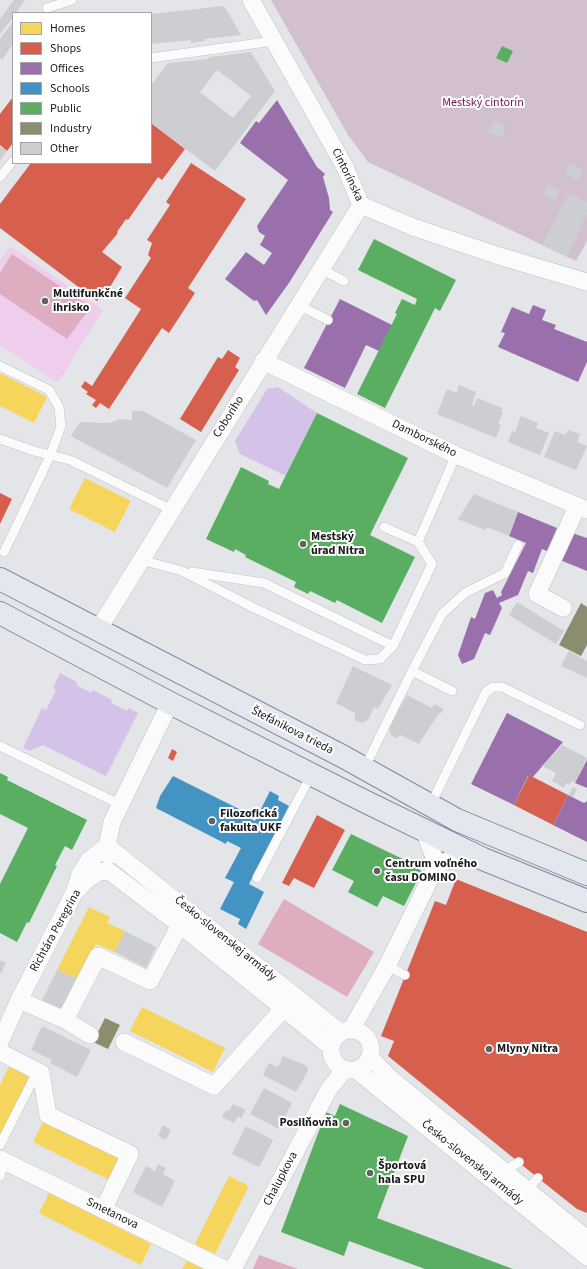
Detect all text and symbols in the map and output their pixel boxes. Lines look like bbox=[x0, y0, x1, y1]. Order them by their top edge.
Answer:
legend bbox=[12, 12, 152, 164]
text: Homes bbox=[50, 20, 85, 37]
text: Shops bbox=[50, 40, 81, 57]
text: Offices bbox=[50, 60, 84, 77]
text: Schools bbox=[50, 80, 90, 97]
park label: Mestský cintorín bbox=[442, 96, 524, 110]
text: Public bbox=[50, 100, 81, 117]
text: Industry bbox=[50, 120, 92, 137]
text: Other bbox=[50, 140, 79, 157]
street label: Cintorínska bbox=[328, 146, 366, 204]
place label: Multifunkčné ihrisko bbox=[53, 287, 123, 315]
marker: Multifunkčné ihrisko bbox=[40, 296, 50, 306]
street label: Coboriho bbox=[211, 393, 247, 441]
street label: Damborského bbox=[389, 417, 459, 461]
place label: Mestský úrad Nitra bbox=[311, 530, 365, 558]
marker: Mestský úrad Nitra bbox=[298, 539, 308, 549]
street label: Štefánikova trieda bbox=[248, 704, 336, 758]
place label: Filozofická fakulta UKF bbox=[220, 807, 281, 835]
marker: Filozofická fakulta UKF bbox=[207, 816, 217, 826]
place label: Centrum voľného času DOMINO bbox=[385, 857, 477, 885]
marker: Centrum voľného času DOMINO bbox=[372, 866, 382, 876]
street label: Richtára Peregrina bbox=[27, 887, 85, 975]
street label: Česko-slovenskej armády bbox=[171, 893, 279, 985]
place label: Mlyny Nitra bbox=[497, 1042, 558, 1056]
marker: Mlyny Nitra bbox=[484, 1044, 494, 1054]
place label: Posilňovňa bbox=[280, 1116, 338, 1130]
street label: Česko-slovenskej armády bbox=[418, 1117, 526, 1209]
marker: Posilňovňa bbox=[341, 1118, 351, 1128]
street label: Chalupkova bbox=[261, 1149, 301, 1209]
place label: Športová hala SPU bbox=[378, 1159, 426, 1187]
marker: Športová hala SPU bbox=[365, 1168, 375, 1178]
street label: Smetanova bbox=[83, 1195, 141, 1233]

